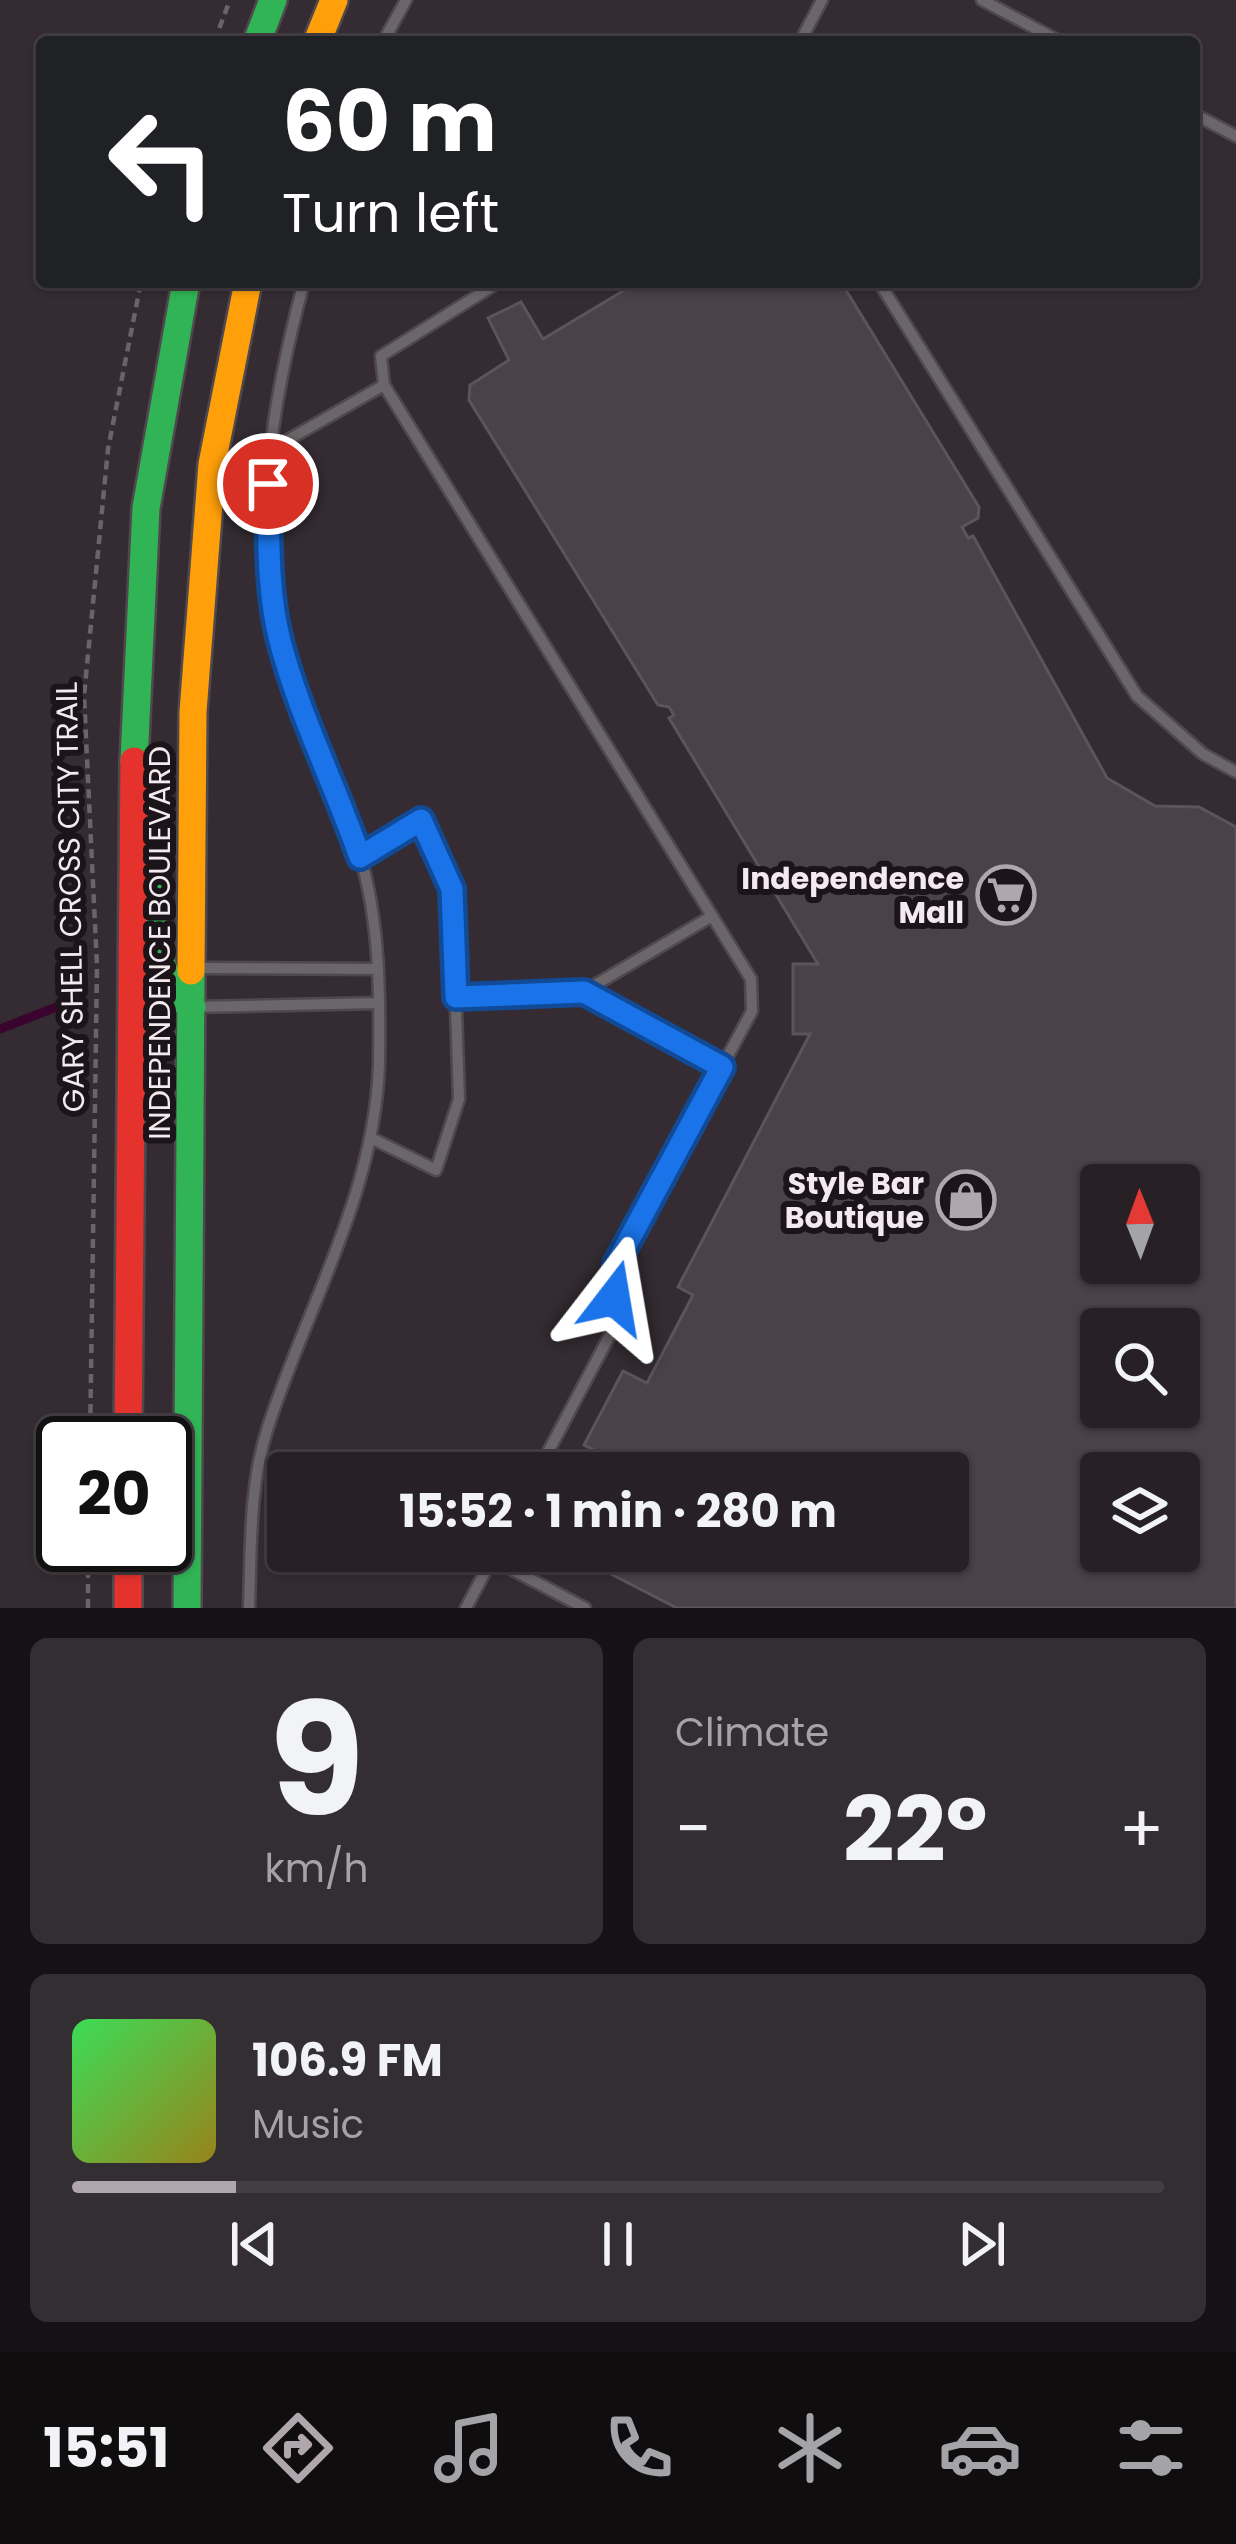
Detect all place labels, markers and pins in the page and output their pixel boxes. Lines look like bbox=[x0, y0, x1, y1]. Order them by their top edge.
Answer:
pin bbox=[217, 433, 319, 535]
place label: Independence Mall bbox=[741, 857, 964, 934]
supermarket icon: Independence Mall bbox=[975, 864, 1037, 926]
place label: Style Bar Boutique bbox=[785, 1162, 924, 1239]
shop icon: Style Bar Boutique bbox=[935, 1169, 997, 1231]

